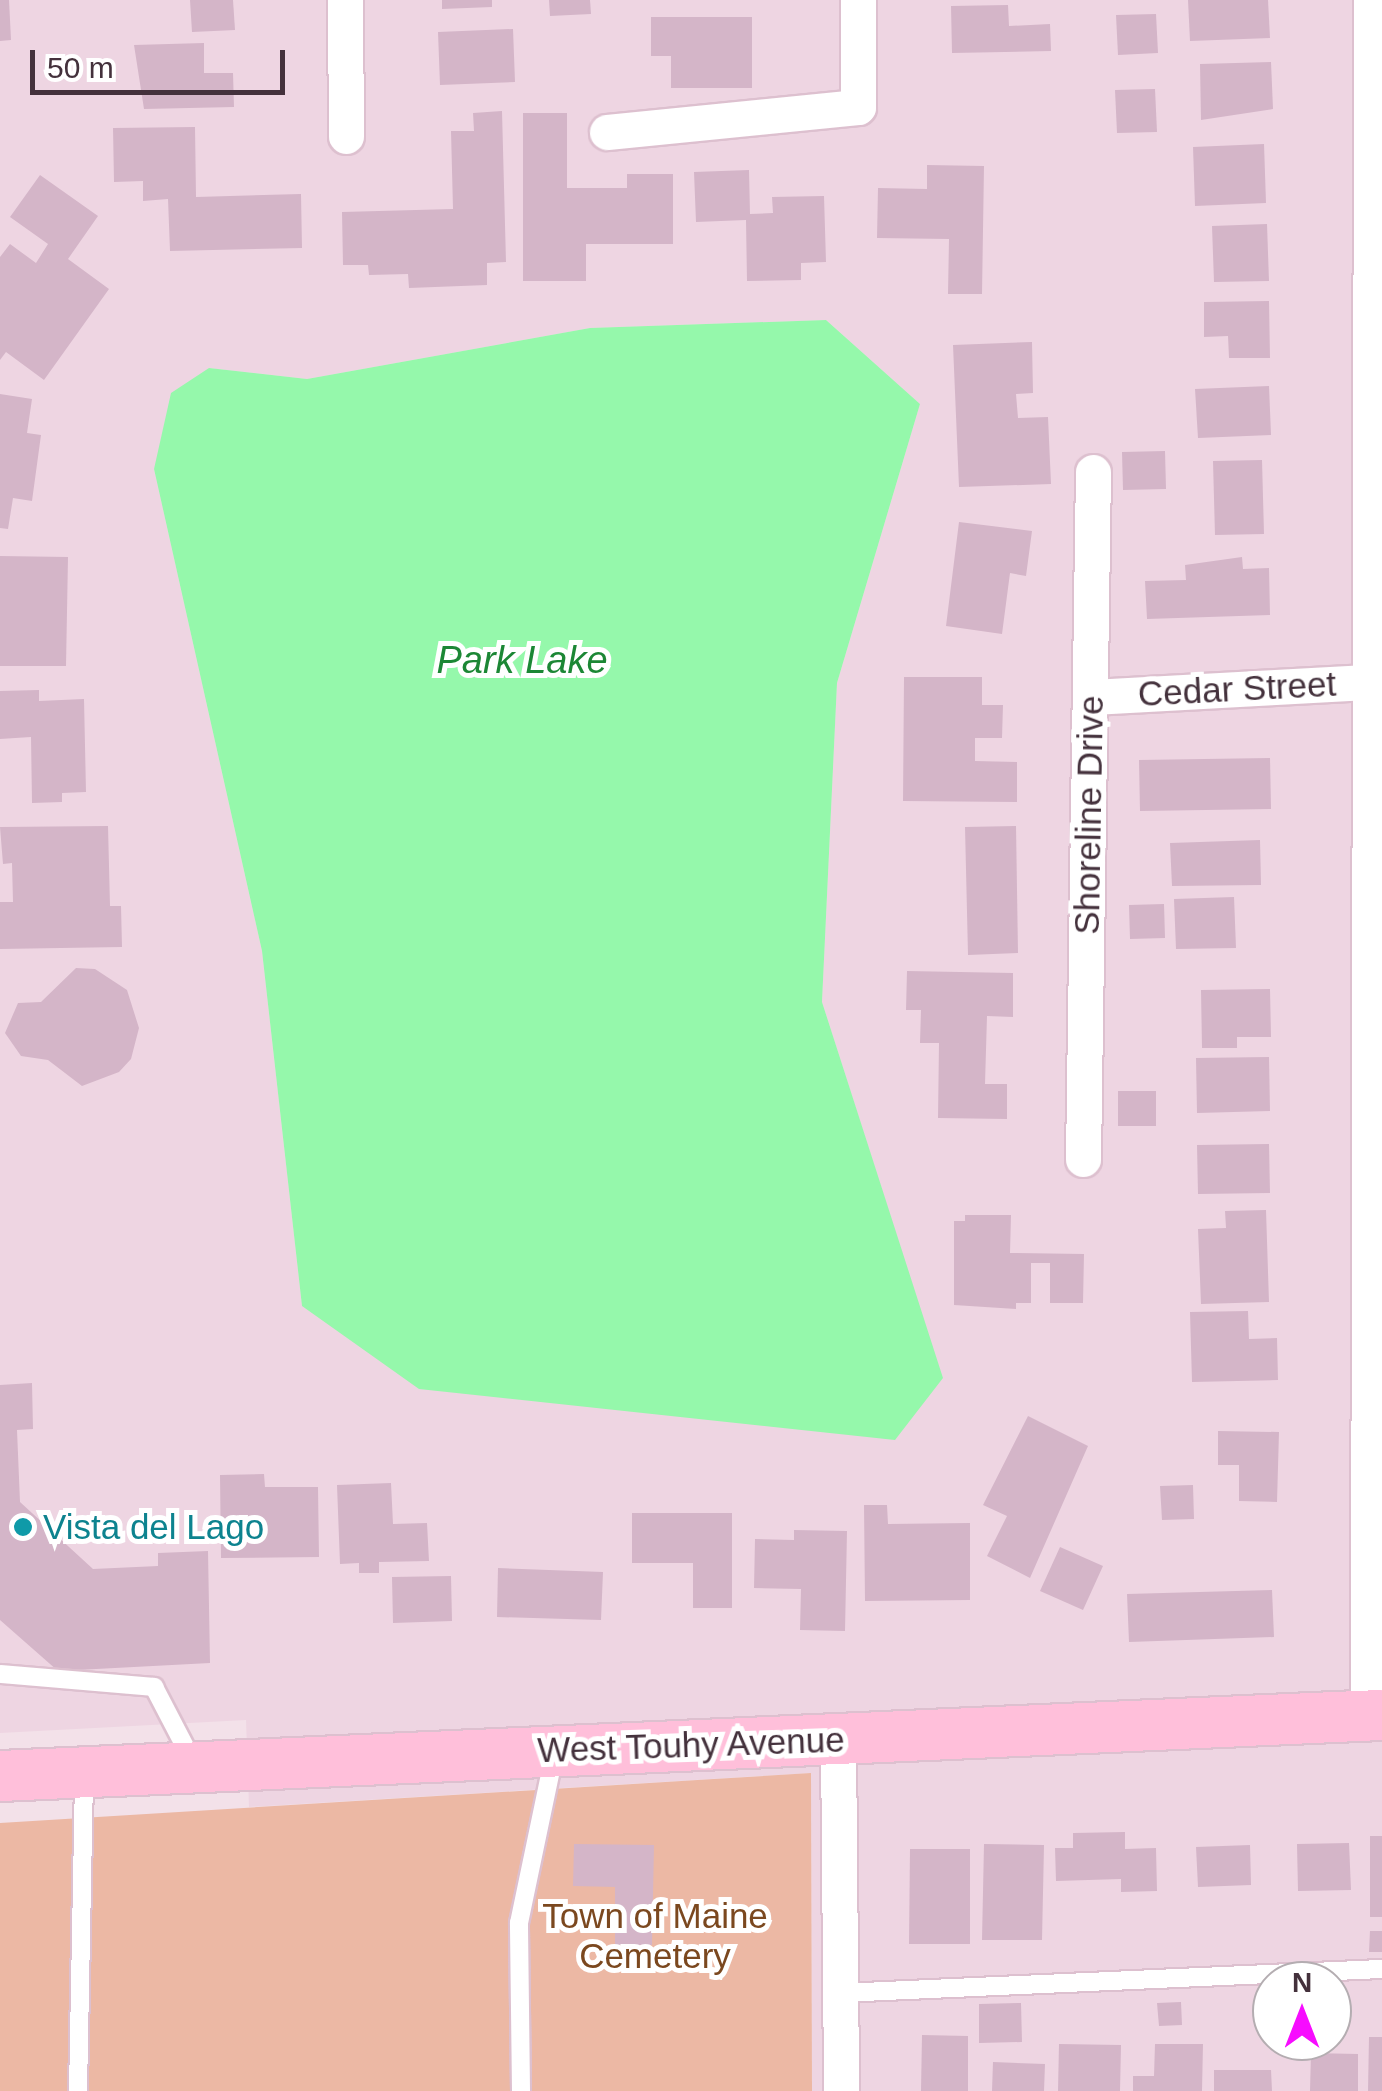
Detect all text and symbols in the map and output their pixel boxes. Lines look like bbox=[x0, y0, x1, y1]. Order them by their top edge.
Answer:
scale bar bbox=[35, 30, 290, 92]
text: 50 m bbox=[47, 51, 114, 84]
water label: Park Lake bbox=[436, 638, 608, 684]
street label: Cedar Street bbox=[1137, 663, 1337, 715]
street label: Shoreline Drive bbox=[1066, 695, 1112, 935]
place label: Vista del Lago bbox=[43, 1506, 264, 1548]
marker: Vista del Lago bbox=[12, 1516, 34, 1538]
street label: West Touhy Avenue bbox=[535, 1719, 847, 1771]
park label: Town of Maine Cemetery bbox=[542, 1895, 768, 1977]
north arrow bbox=[1252, 1961, 1352, 2061]
text: N bbox=[1292, 1967, 1312, 1998]

